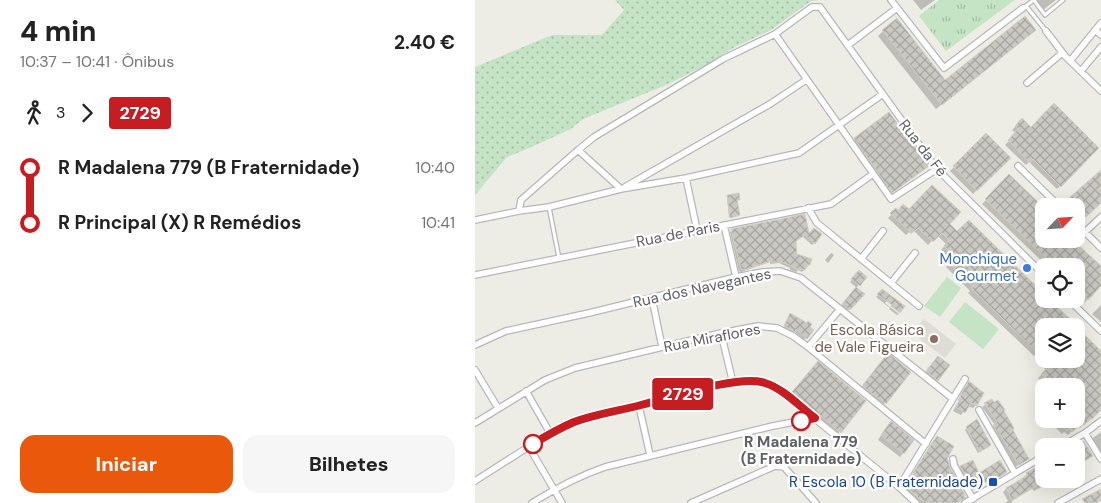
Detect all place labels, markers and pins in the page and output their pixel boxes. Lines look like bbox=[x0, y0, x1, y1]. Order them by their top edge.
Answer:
place label: Monchique Gourmet bbox=[940, 249, 1017, 286]
marker: Monchique Gourmet bbox=[1021, 262, 1033, 274]
place label: Escola Básica de Vale Figueira bbox=[814, 320, 924, 357]
marker: Escola Básica de Vale Figueira bbox=[928, 333, 940, 345]
marker: R Madalena 779 (B Fraternidade) bbox=[791, 411, 811, 431]
place label: R Madalena 779 (B Fraternidade) bbox=[741, 432, 861, 469]
unlabelled marker bbox=[523, 434, 543, 454]
place label: R Escola 10 (B Fraternidade) bbox=[789, 472, 983, 492]
marker: R Escola 10 (B Fraternidade) bbox=[987, 476, 999, 488]

